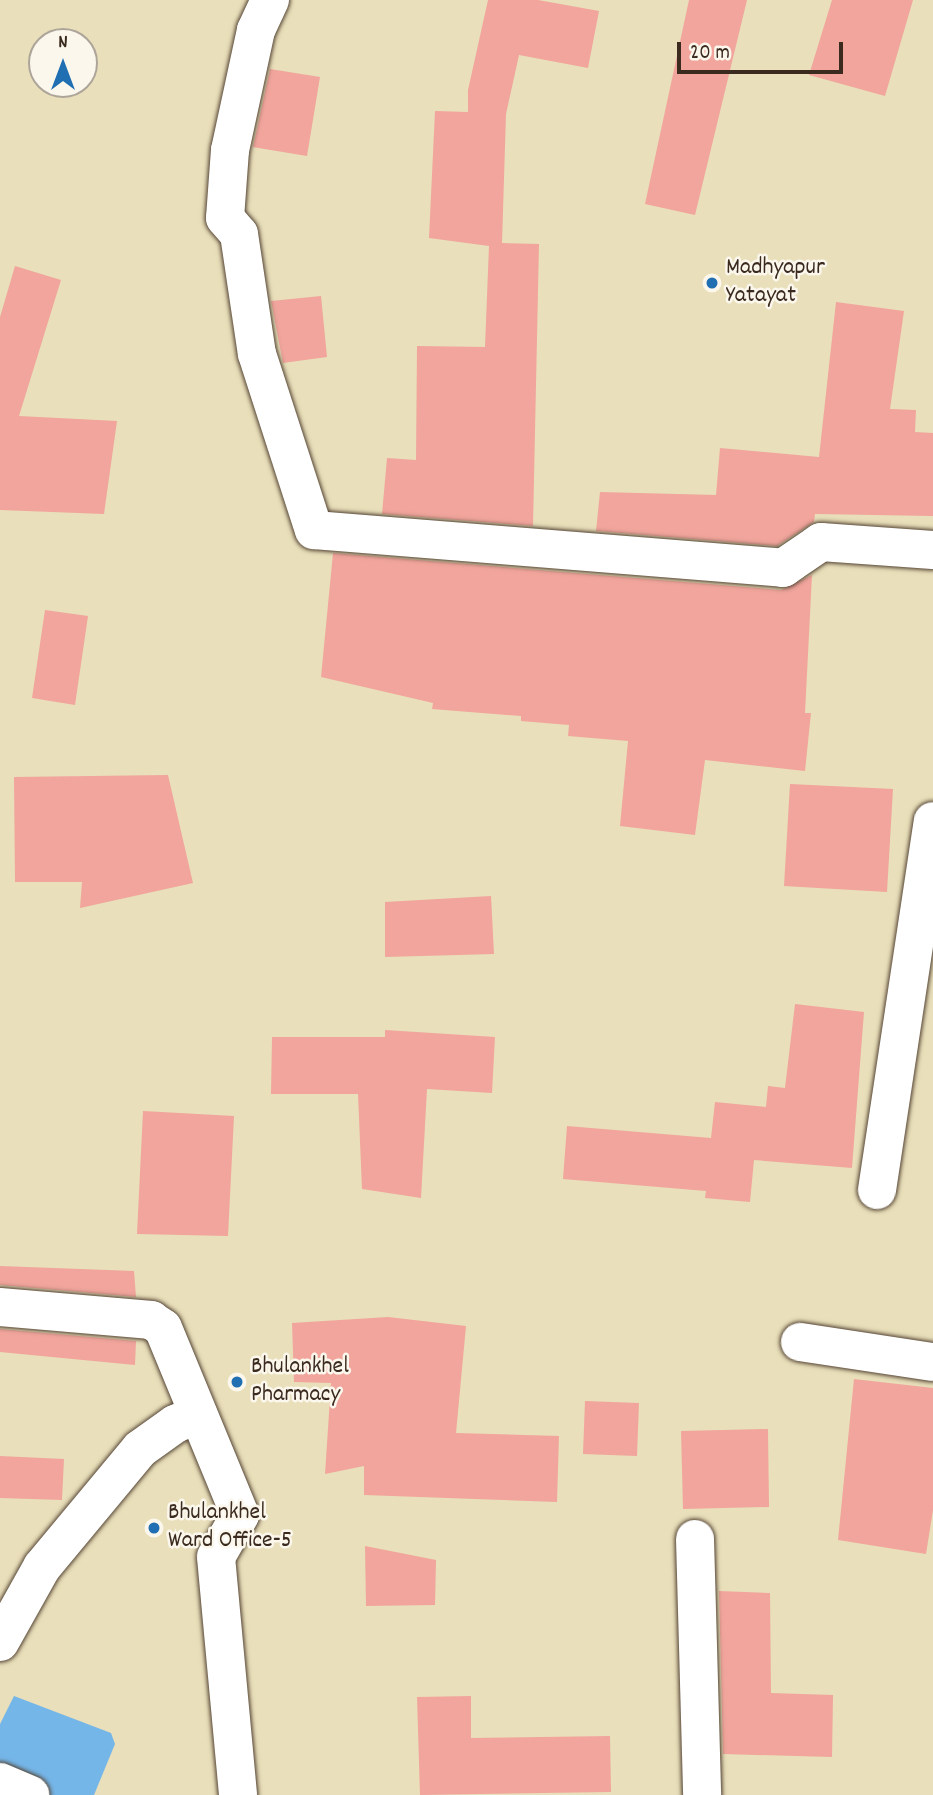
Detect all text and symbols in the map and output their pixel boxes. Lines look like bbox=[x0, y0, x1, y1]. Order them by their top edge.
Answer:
north arrow bbox=[28, 28, 98, 98]
scale bar bbox=[681, 28, 847, 72]
text: N bbox=[58, 30, 68, 57]
text: 20 m bbox=[690, 39, 730, 69]
place label: Madhyapur Yatayat bbox=[726, 255, 825, 311]
marker: Madhyapur Yatayat bbox=[704, 275, 720, 291]
place label: Bhulankhel Pharmacy bbox=[251, 1354, 349, 1410]
marker: Bhulankhel Pharmacy bbox=[229, 1374, 245, 1390]
place label: Bhulankhel Ward Office-5 bbox=[168, 1500, 292, 1556]
marker: Bhulankhel Ward Office-5 bbox=[146, 1520, 162, 1536]

